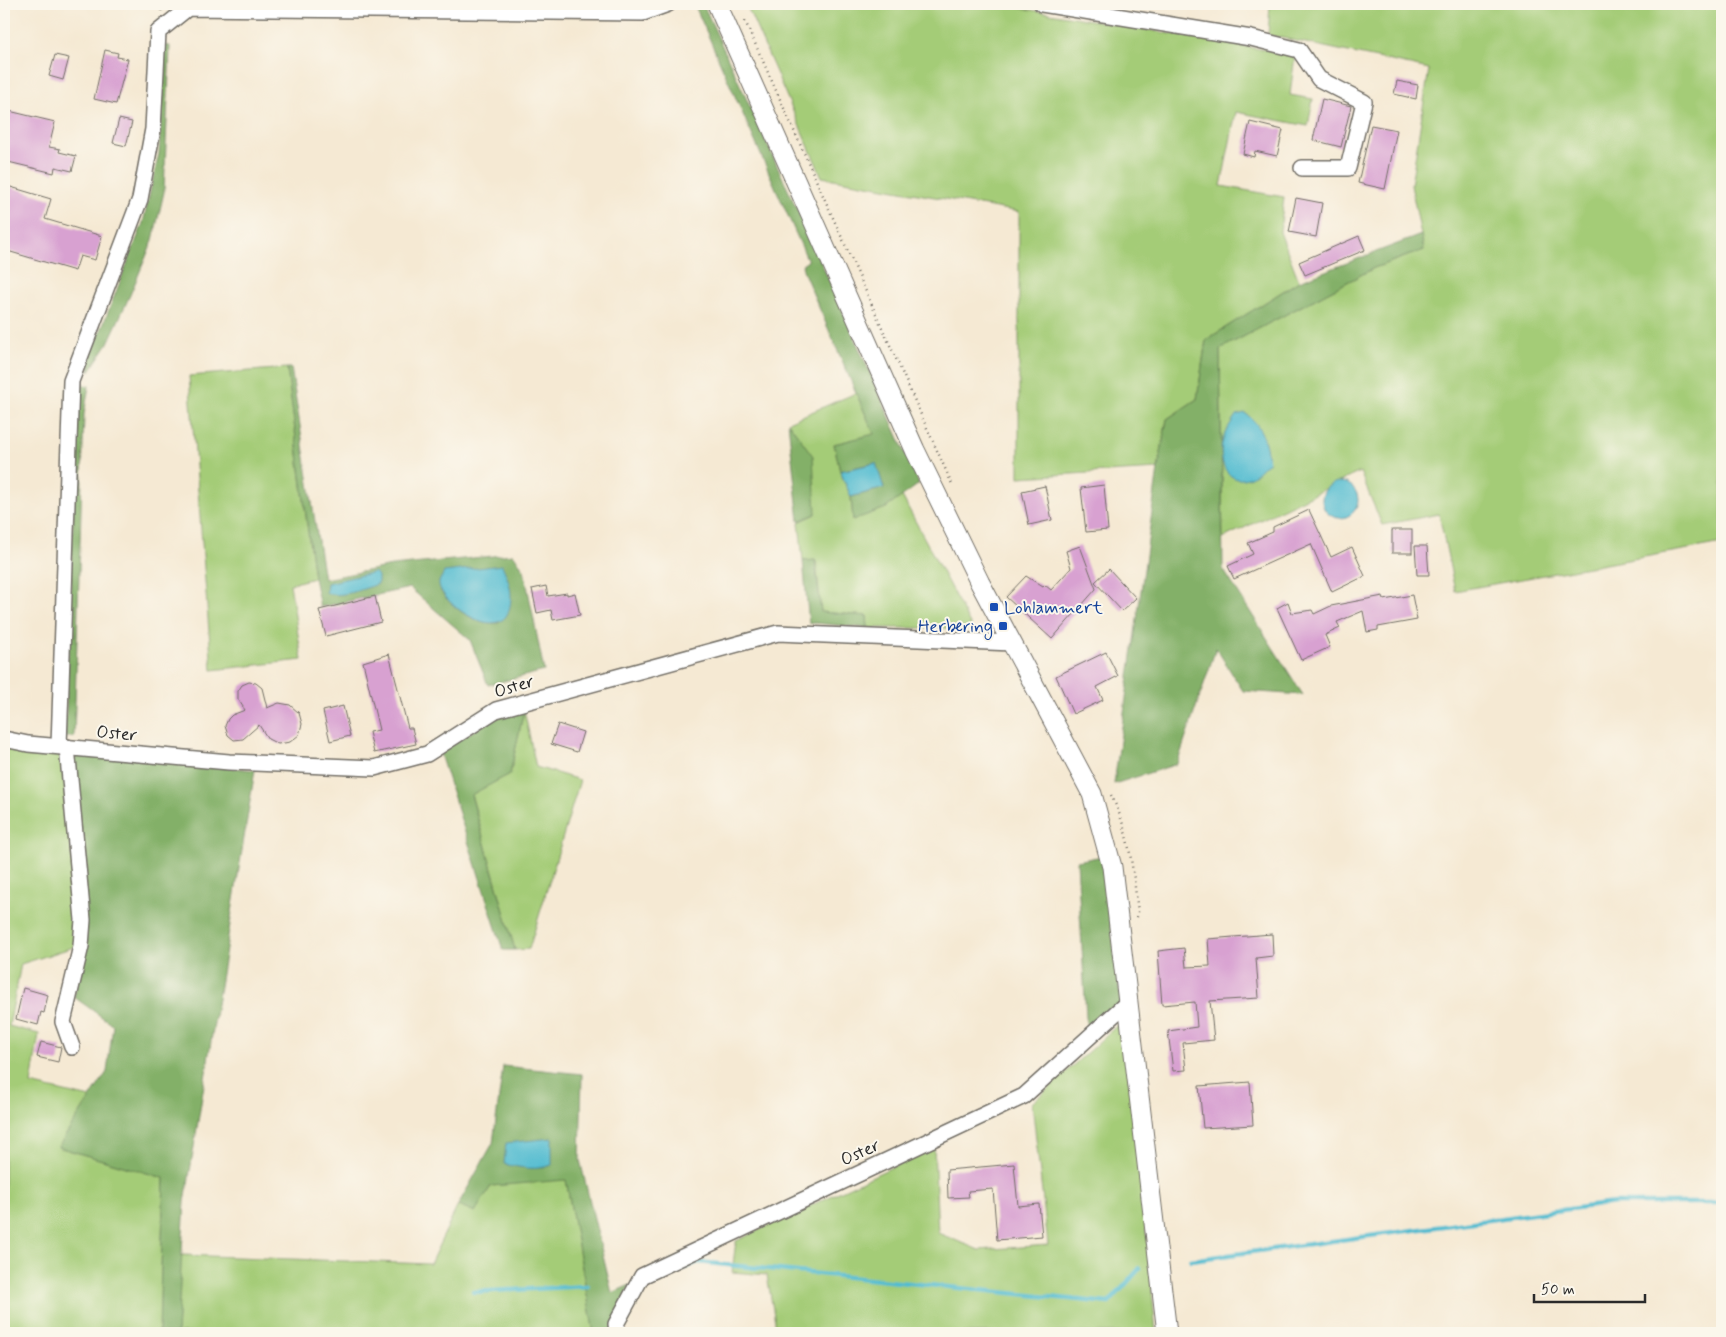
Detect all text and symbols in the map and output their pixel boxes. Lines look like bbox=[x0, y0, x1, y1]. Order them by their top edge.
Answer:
place label: Lohlammert bbox=[1004, 596, 1103, 620]
marker: Lohlammert bbox=[988, 601, 1000, 613]
place label: Herbering bbox=[918, 615, 993, 640]
marker: Herbering bbox=[997, 620, 1009, 632]
street label: Oster bbox=[491, 669, 538, 704]
street label: Oster bbox=[95, 720, 139, 748]
street label: Oster bbox=[837, 1133, 884, 1172]
scale bar bbox=[1534, 1272, 1645, 1304]
text: 50 m bbox=[1541, 1280, 1575, 1300]

